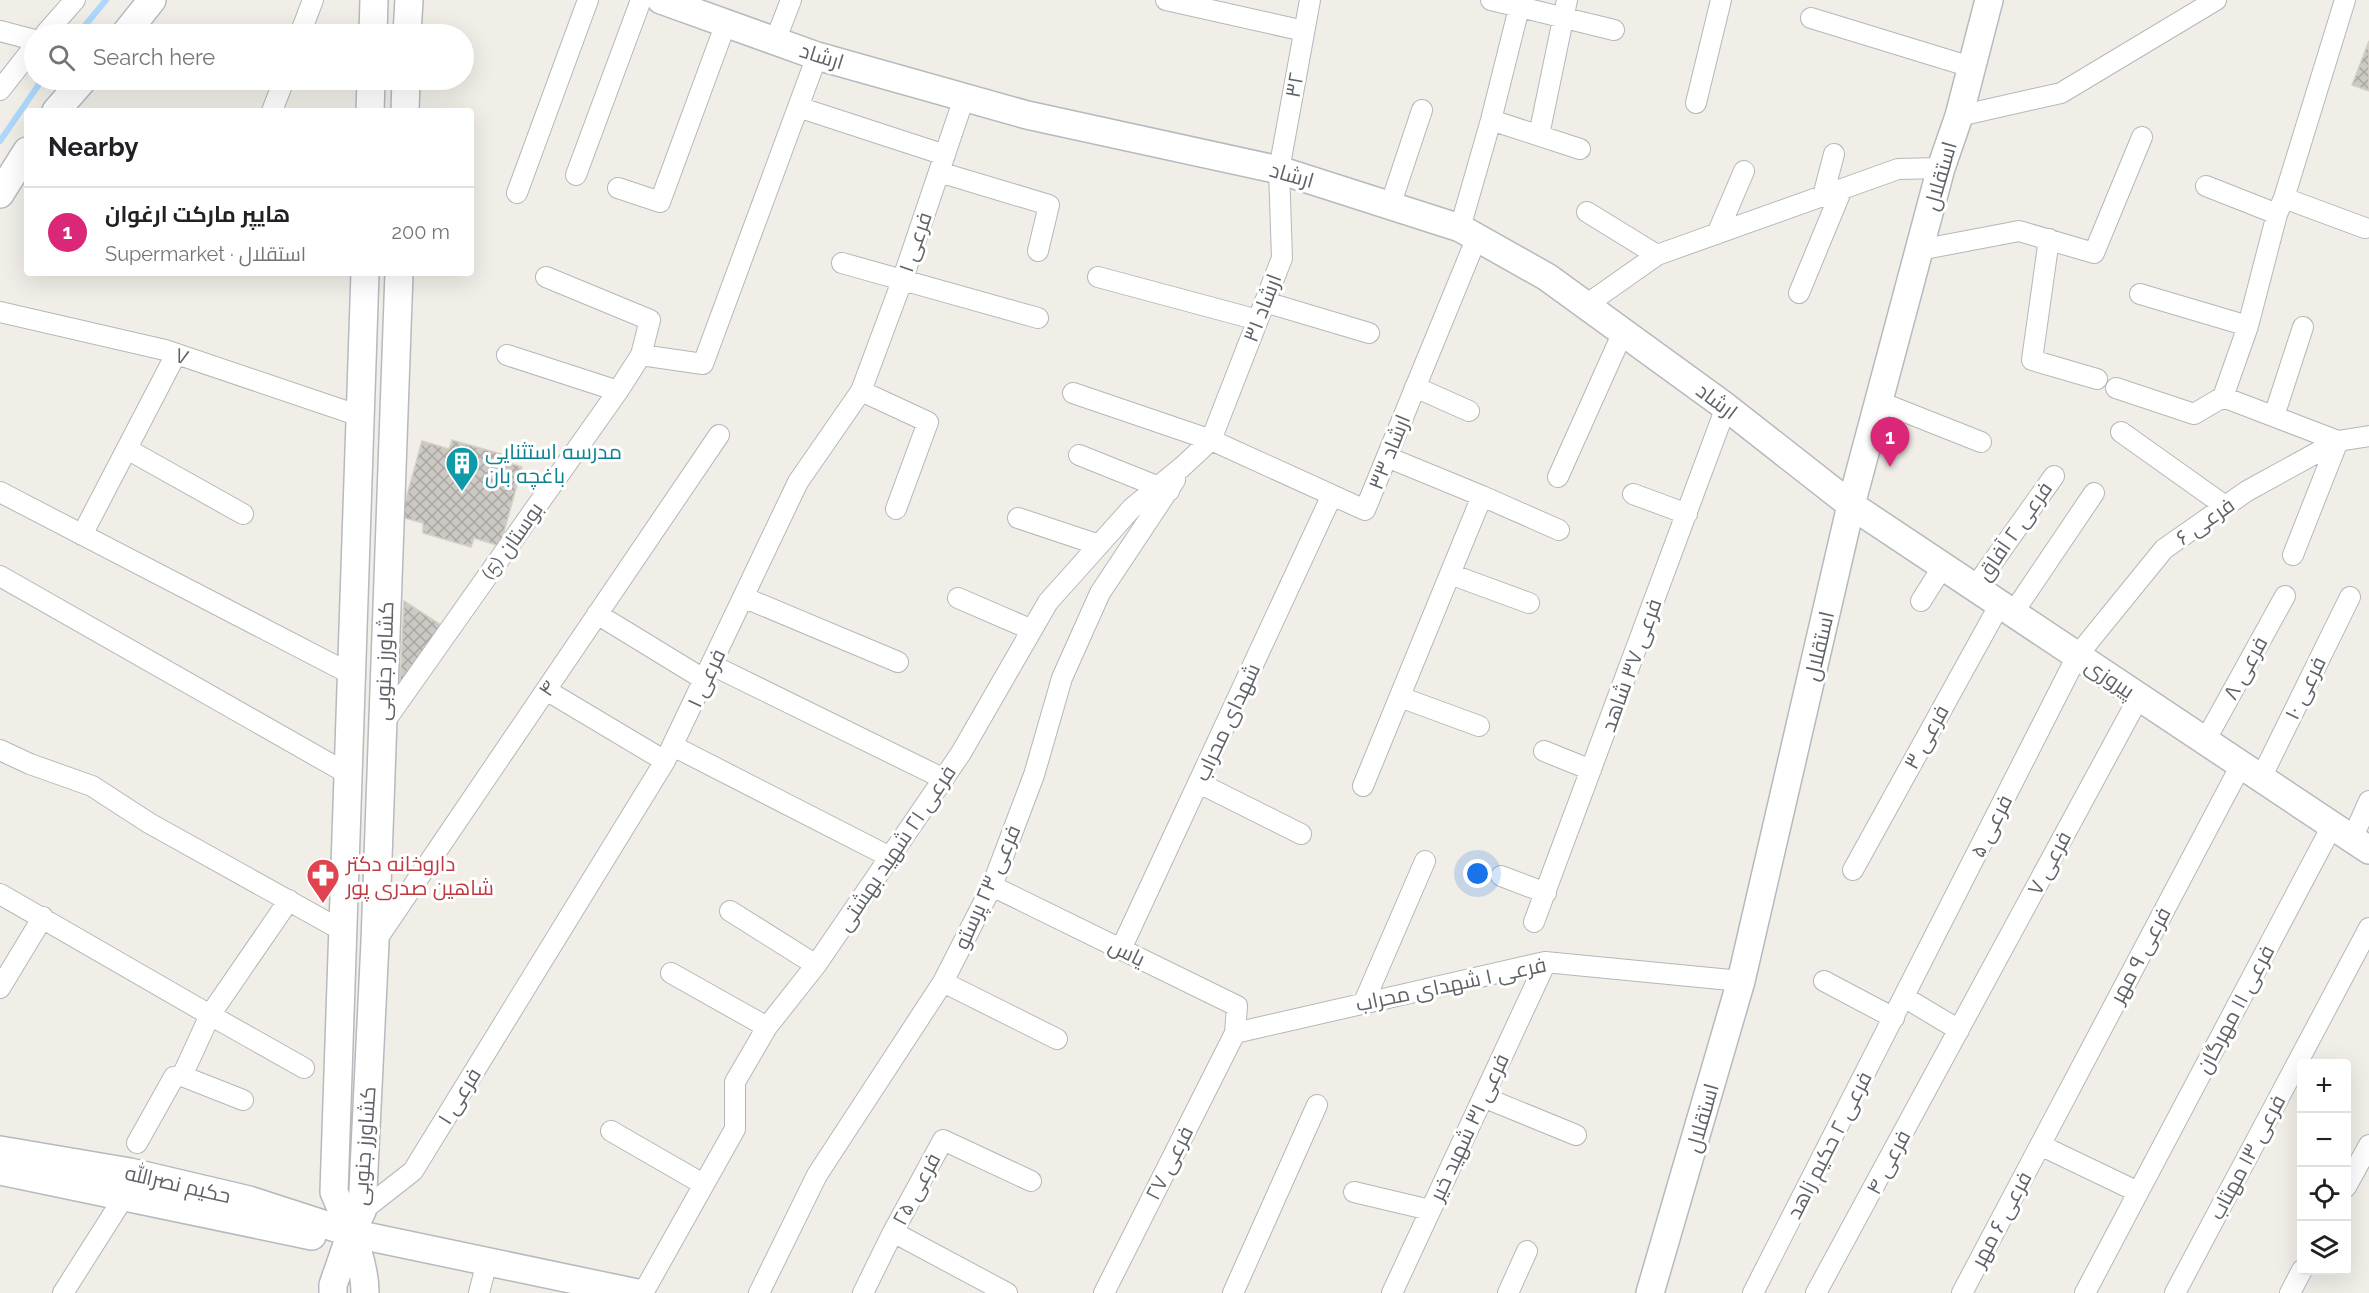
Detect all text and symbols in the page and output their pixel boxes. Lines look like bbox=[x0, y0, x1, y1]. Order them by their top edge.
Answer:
search box bbox=[24, 24, 474, 90]
street label: ارشاد bbox=[797, 37, 847, 75]
icon: search bbox=[45, 41, 78, 74]
text: Search here bbox=[93, 44, 215, 70]
street label: ۳۲ bbox=[1279, 70, 1309, 100]
text: Nearby bbox=[48, 132, 138, 162]
street label: استقلال bbox=[1918, 139, 1963, 214]
street label: ارشاد bbox=[1267, 157, 1317, 193]
text: هایپر مارکت ارغوان bbox=[105, 201, 290, 227]
street label: فرعی ۱ bbox=[893, 209, 938, 276]
text: 1 bbox=[63, 220, 72, 244]
text: 200 m bbox=[392, 220, 450, 244]
text: Supermarket · استقلال bbox=[105, 242, 306, 266]
street label: ارشاد ۳۱ bbox=[1238, 270, 1286, 346]
street label: ۷ bbox=[172, 342, 192, 370]
street label: ارشاد bbox=[1692, 378, 1742, 424]
street label: ارشاد ۳۳ bbox=[1363, 411, 1415, 493]
pin: 1 bbox=[1870, 418, 1910, 467]
place label: مدرسه استثنایی باغچه بان bbox=[485, 439, 622, 490]
building icon: مدرسه استثنایی باغچه بان bbox=[444, 445, 480, 492]
street label: فرعی ۲ آفاق bbox=[1971, 477, 2058, 586]
street label: فرعی ۶ bbox=[2171, 492, 2240, 551]
street label: بوستان (5) bbox=[476, 497, 549, 585]
street label: فرعی ۳۷ شاهد bbox=[1595, 595, 1668, 735]
street label: کشاورز جنوبی bbox=[369, 601, 400, 721]
street label: استقلال bbox=[1799, 609, 1840, 683]
street label: فرعی ۸ bbox=[2217, 632, 2273, 705]
street label: فرعی ۱ bbox=[682, 645, 731, 712]
street label: فرعی ۱۰ bbox=[2279, 652, 2332, 724]
street label: پیروزی bbox=[2080, 653, 2140, 705]
street label: شهدای محراب bbox=[1189, 659, 1266, 785]
street label: ۴ bbox=[533, 675, 561, 701]
street label: فرعی ۳ bbox=[1898, 700, 1955, 774]
street label: فرعی ۲۱ شهید بهشتی bbox=[831, 760, 962, 936]
street label: فرعی ۵ bbox=[1965, 791, 2018, 862]
street label: فرعی ۲۳ پرستو bbox=[948, 821, 1027, 954]
street label: فرعی ۷ bbox=[2022, 827, 2077, 900]
place label: داروخانه دکتر شاهین صدری پور bbox=[345, 851, 494, 902]
pharmacy icon: داروخانه دکتر شاهین صدری پور bbox=[305, 857, 341, 904]
your location bbox=[1463, 859, 1492, 888]
street label: فرعی ۹ مهر bbox=[2104, 903, 2177, 1009]
street label: یاس bbox=[1104, 933, 1150, 972]
street label: فرعی ۱۱ مهرگان bbox=[2191, 941, 2280, 1078]
street label: فرعی ۱ شهدای محراب bbox=[1353, 952, 1549, 1017]
street label: فرعی ۳۱ شهید خیر bbox=[1424, 1049, 1515, 1206]
map controls bbox=[2297, 1059, 2351, 1275]
button: + bbox=[2297, 1059, 2351, 1113]
street label: فرعی ۱ bbox=[432, 1063, 487, 1129]
street label: فرعی ۲ حکیم زاهد bbox=[1781, 1067, 1879, 1224]
street label: استقلال bbox=[1680, 1081, 1725, 1156]
street label: کشاورز جنوبی bbox=[347, 1086, 382, 1206]
street label: فرعی ۱۳ مهتاب bbox=[2204, 1090, 2291, 1224]
button: − bbox=[2297, 1113, 2351, 1167]
street label: فرعی ۲۷ bbox=[1140, 1122, 1199, 1205]
street label: فرعی ۴ bbox=[1861, 1126, 1916, 1199]
street label: فرعی ۲۵ bbox=[887, 1149, 946, 1230]
street label: حکیم نصرالله bbox=[122, 1159, 234, 1210]
street label: فرعی ۶ مهر bbox=[1965, 1167, 2037, 1272]
button: locate bbox=[2297, 1167, 2351, 1221]
button: layers bbox=[2297, 1221, 2351, 1275]

